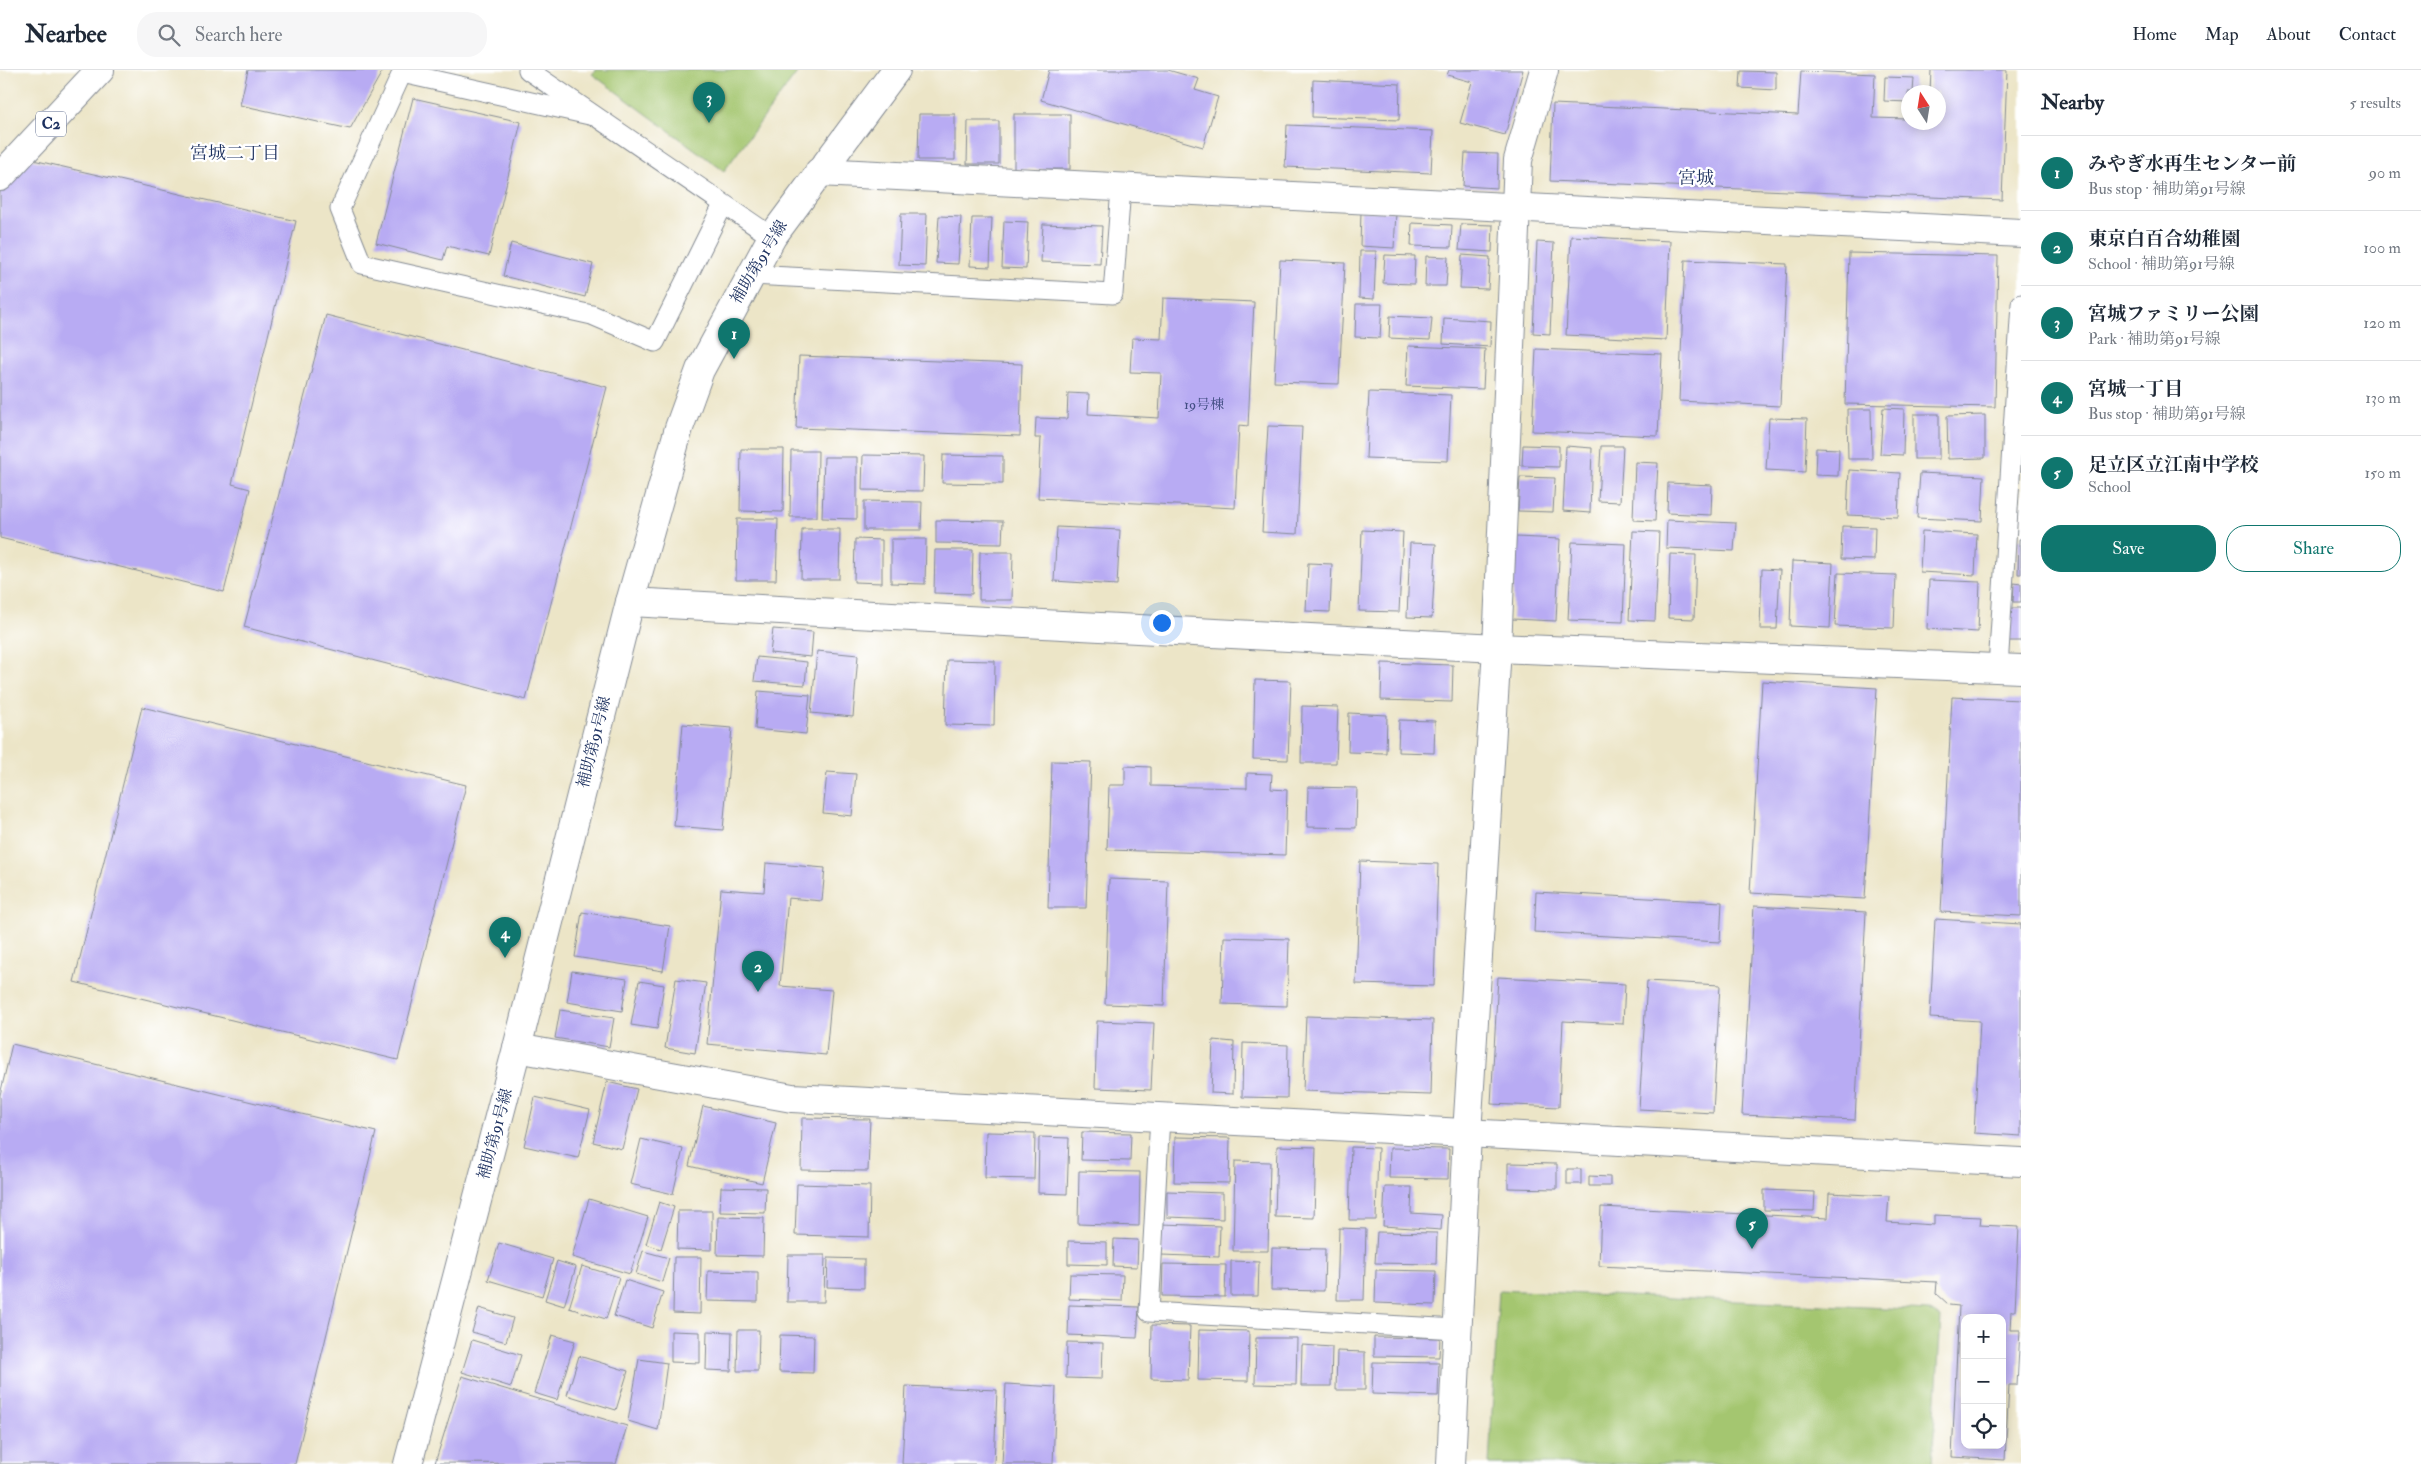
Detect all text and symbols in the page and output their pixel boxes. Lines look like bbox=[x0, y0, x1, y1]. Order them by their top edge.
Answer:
search box bbox=[137, 12, 487, 57]
text: Nearbee bbox=[25, 19, 107, 50]
icon: search bbox=[155, 21, 183, 49]
text: Search here bbox=[195, 23, 282, 47]
text: Home bbox=[2132, 23, 2177, 46]
text: Map bbox=[2205, 23, 2239, 46]
text: About bbox=[2267, 23, 2311, 46]
text: Contact bbox=[2339, 23, 2396, 46]
pin: 3 bbox=[693, 82, 725, 123]
north arrow bbox=[1901, 85, 1946, 130]
text: Nearby bbox=[2041, 89, 2104, 116]
text: 5 results bbox=[2350, 93, 2401, 113]
road number: C2 bbox=[36, 112, 66, 136]
district label: 宮城二丁目 bbox=[190, 142, 280, 165]
text: みやぎ水再生センター前 bbox=[2088, 152, 2296, 176]
text: 1 bbox=[2054, 163, 2060, 183]
text: 90 m bbox=[2369, 163, 2401, 183]
district label: 宮城 bbox=[1678, 167, 1714, 190]
text: Bus stop · 補助第91号線 bbox=[2088, 179, 2246, 199]
street label: 補助第91号線 bbox=[726, 217, 792, 307]
text: 東京白百合幼稚園 bbox=[2088, 227, 2240, 251]
text: 2 bbox=[2053, 238, 2061, 258]
text: 100 m bbox=[2363, 238, 2401, 258]
text: School · 補助第91号線 bbox=[2088, 254, 2235, 274]
text: 宮城ファミリー公園 bbox=[2088, 302, 2259, 326]
text: 3 bbox=[2054, 313, 2060, 333]
text: 120 m bbox=[2363, 313, 2401, 333]
pin: 1 bbox=[718, 318, 750, 359]
text: Park · 補助第91号線 bbox=[2088, 329, 2221, 349]
text: 宮城一丁目 bbox=[2088, 377, 2183, 401]
text: 4 bbox=[2053, 388, 2061, 408]
text: 130 m bbox=[2365, 388, 2401, 408]
house number: 19号棟 bbox=[1184, 396, 1224, 413]
text: Bus stop · 補助第91号線 bbox=[2088, 404, 2246, 424]
text: 足立区立江南中学校 bbox=[2088, 453, 2259, 477]
text: 5 bbox=[2053, 463, 2061, 483]
text: 150 m bbox=[2364, 463, 2401, 483]
text: School bbox=[2088, 477, 2131, 497]
button: Save bbox=[2041, 525, 2216, 572]
button: Share bbox=[2226, 525, 2401, 572]
your location bbox=[1149, 610, 1175, 636]
street label: 補助第91号線 bbox=[573, 694, 615, 790]
pin: 4 bbox=[489, 917, 521, 958]
pin: 2 bbox=[742, 951, 774, 992]
street label: 補助第91号線 bbox=[473, 1086, 517, 1182]
pin: 5 bbox=[1736, 1208, 1768, 1249]
map controls bbox=[1961, 1314, 2006, 1449]
button: + bbox=[1961, 1314, 2006, 1359]
button: − bbox=[1961, 1359, 2006, 1404]
button: locate bbox=[1961, 1404, 2006, 1449]

